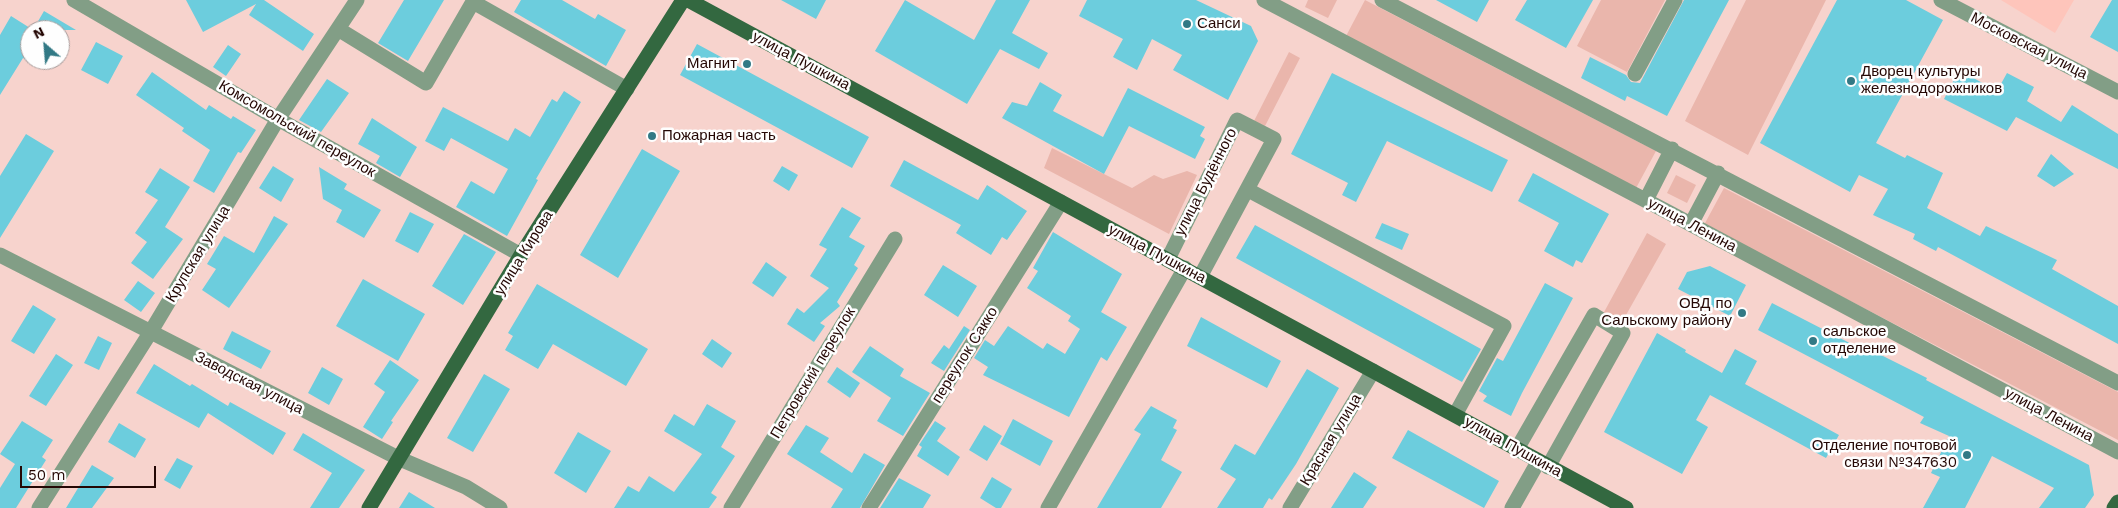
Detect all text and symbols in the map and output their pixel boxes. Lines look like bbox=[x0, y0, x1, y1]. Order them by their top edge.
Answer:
street label: Московская улица bbox=[1968, 9, 2090, 83]
place label: Санси bbox=[1197, 15, 1241, 33]
marker: Санси bbox=[1181, 18, 1193, 30]
north arrow bbox=[20, 20, 70, 70]
text: N bbox=[30, 23, 47, 42]
street label: улица Пушкина bbox=[749, 28, 853, 94]
place label: Магнит bbox=[687, 55, 737, 73]
marker: Магнит bbox=[741, 58, 753, 70]
place label: Дворец культуры железнодорожников bbox=[1861, 63, 2002, 98]
marker: Дворец культуры железнодорожников bbox=[1845, 75, 1857, 87]
street label: Комсомольский переулок bbox=[215, 77, 379, 181]
street label: улица Будённого bbox=[1171, 125, 1241, 239]
place label: Пожарная часть bbox=[662, 127, 776, 145]
marker: Пожарная часть bbox=[646, 130, 658, 142]
street label: улица Ленина bbox=[1645, 194, 1739, 256]
street label: Крупская улица bbox=[162, 202, 234, 306]
street label: улица Кирова bbox=[491, 207, 557, 299]
street label: улица Пушкина bbox=[1105, 221, 1209, 287]
place label: ОВД по Сальскому району bbox=[1601, 295, 1732, 330]
street label: Петровский переулок bbox=[767, 304, 859, 442]
street label: переулок Сакко bbox=[928, 304, 1002, 406]
marker: ОВД по Сальскому району bbox=[1736, 307, 1748, 319]
place label: сальское отделение bbox=[1823, 323, 1896, 358]
marker: сальское отделение bbox=[1807, 335, 1819, 347]
street label: Заводская улица bbox=[192, 348, 306, 418]
street label: улица Ленина bbox=[2002, 384, 2096, 446]
street label: Красная улица bbox=[1296, 391, 1366, 489]
street label: улица Пушкина bbox=[1461, 413, 1565, 481]
place label: Отделение почтовой связи №347630 bbox=[1812, 437, 1957, 472]
marker: Отделение почтовой связи №347630 bbox=[1961, 449, 1973, 461]
scale bar bbox=[22, 456, 159, 488]
text: 50 m bbox=[28, 466, 65, 484]

